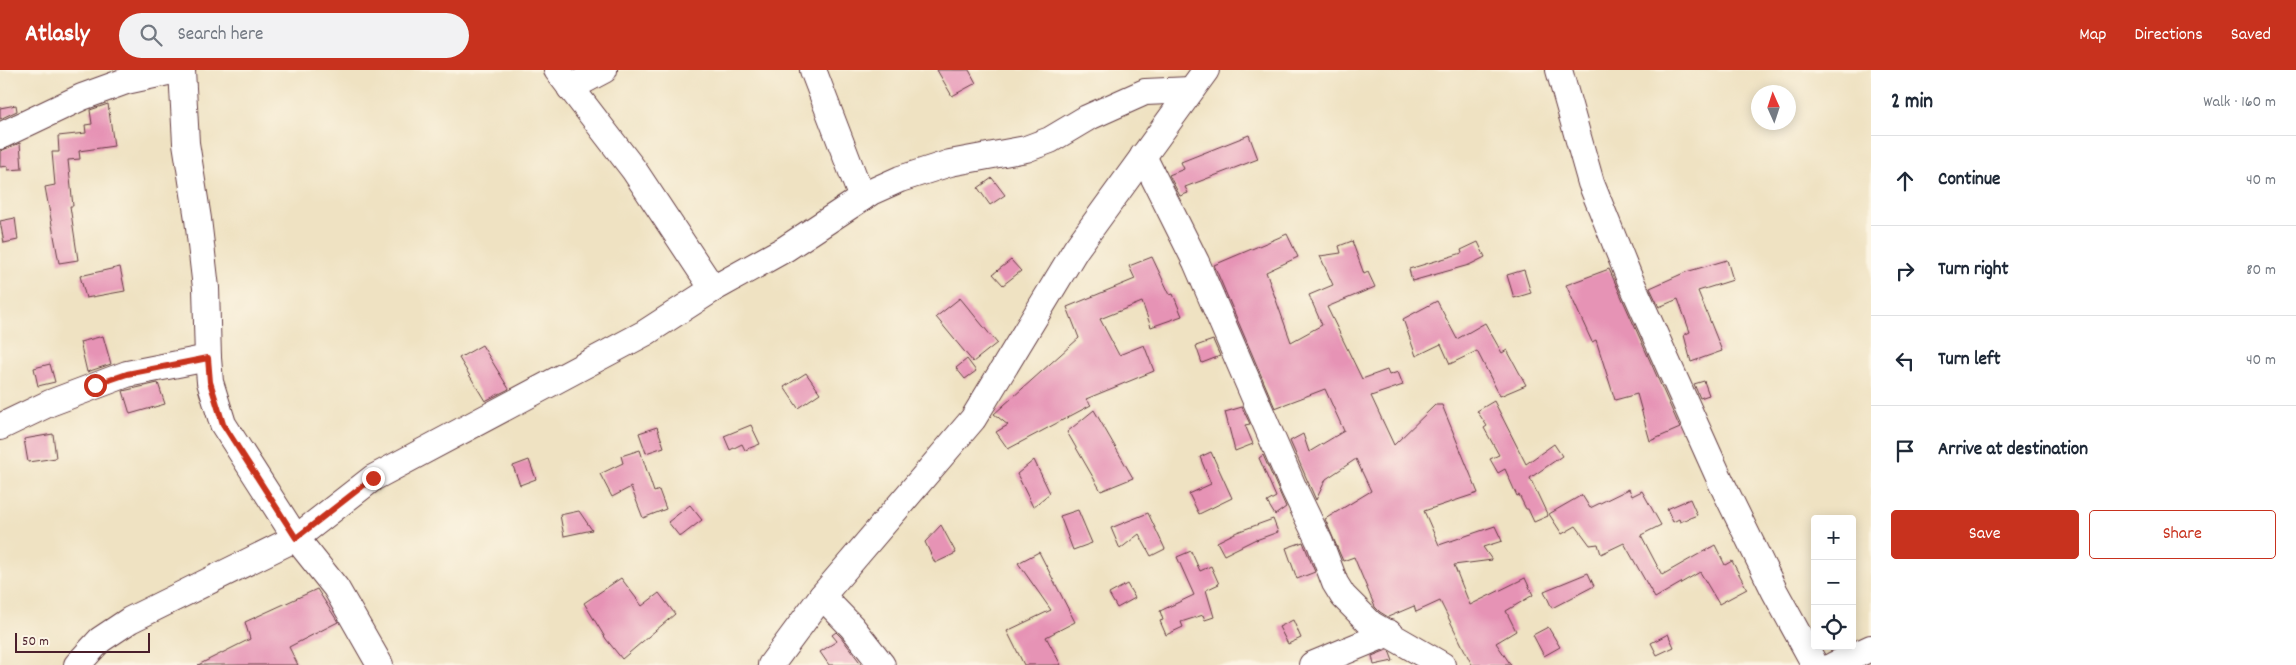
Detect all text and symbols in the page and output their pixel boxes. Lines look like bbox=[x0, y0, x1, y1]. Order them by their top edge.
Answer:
search box bbox=[119, 13, 469, 58]
text: Atlasly bbox=[25, 18, 89, 52]
icon: search bbox=[137, 21, 165, 49]
text: Search here bbox=[177, 22, 263, 49]
text: Map bbox=[2079, 23, 2106, 48]
text: Directions bbox=[2134, 23, 2203, 48]
text: Saved bbox=[2231, 23, 2271, 48]
north arrow bbox=[1751, 85, 1796, 130]
text: 2 min bbox=[1891, 88, 1933, 118]
text: Walk · 160 m bbox=[2203, 91, 2276, 114]
icon: ahead bbox=[1891, 167, 1919, 195]
text: Continue bbox=[1938, 167, 2000, 194]
text: 40 m bbox=[2246, 169, 2276, 192]
icon: right bbox=[1891, 257, 1919, 285]
text: Turn right bbox=[1938, 257, 2009, 284]
text: 80 m bbox=[2246, 259, 2276, 282]
icon: left bbox=[1891, 347, 1919, 375]
text: Turn left bbox=[1938, 347, 2001, 374]
text: 40 m bbox=[2246, 349, 2276, 372]
route start bbox=[84, 374, 107, 397]
icon: arrive bbox=[1891, 437, 1919, 465]
text: Arrive at destination bbox=[1938, 437, 2088, 464]
route end bbox=[362, 467, 385, 490]
button: Save bbox=[1891, 510, 2079, 559]
button: Share bbox=[2089, 510, 2276, 559]
map controls bbox=[1811, 515, 1856, 650]
button: + bbox=[1811, 515, 1856, 560]
button: − bbox=[1811, 560, 1856, 605]
button: locate bbox=[1811, 605, 1856, 650]
scale bar bbox=[15, 630, 150, 653]
text: 50 m bbox=[22, 632, 49, 652]

